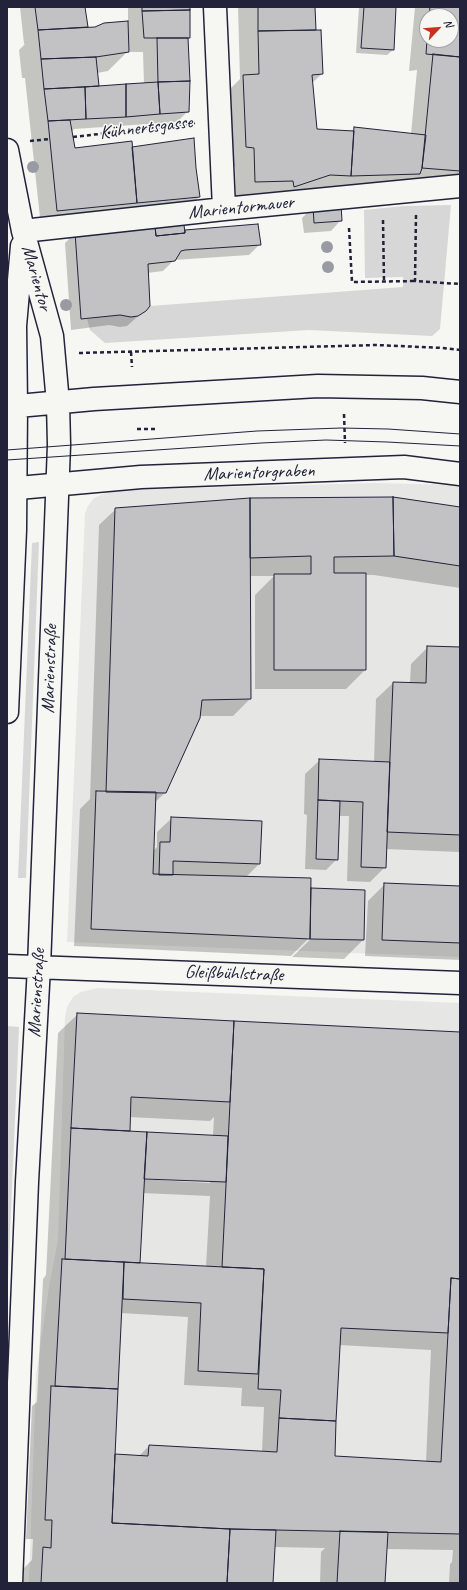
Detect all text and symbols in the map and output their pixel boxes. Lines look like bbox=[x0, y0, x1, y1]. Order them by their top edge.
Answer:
north arrow bbox=[419, 8, 459, 48]
text: N bbox=[441, 17, 457, 29]
street label: Kühnertsgasse bbox=[98, 111, 194, 145]
street label: Marientormauer bbox=[187, 191, 295, 225]
street label: Marientor bbox=[16, 243, 56, 313]
street label: Marientorgraben bbox=[203, 460, 315, 486]
street label: Marienstraße bbox=[37, 624, 63, 714]
street label: Marienstraße bbox=[23, 948, 51, 1038]
street label: Gleißbühlstraße bbox=[184, 961, 284, 987]

